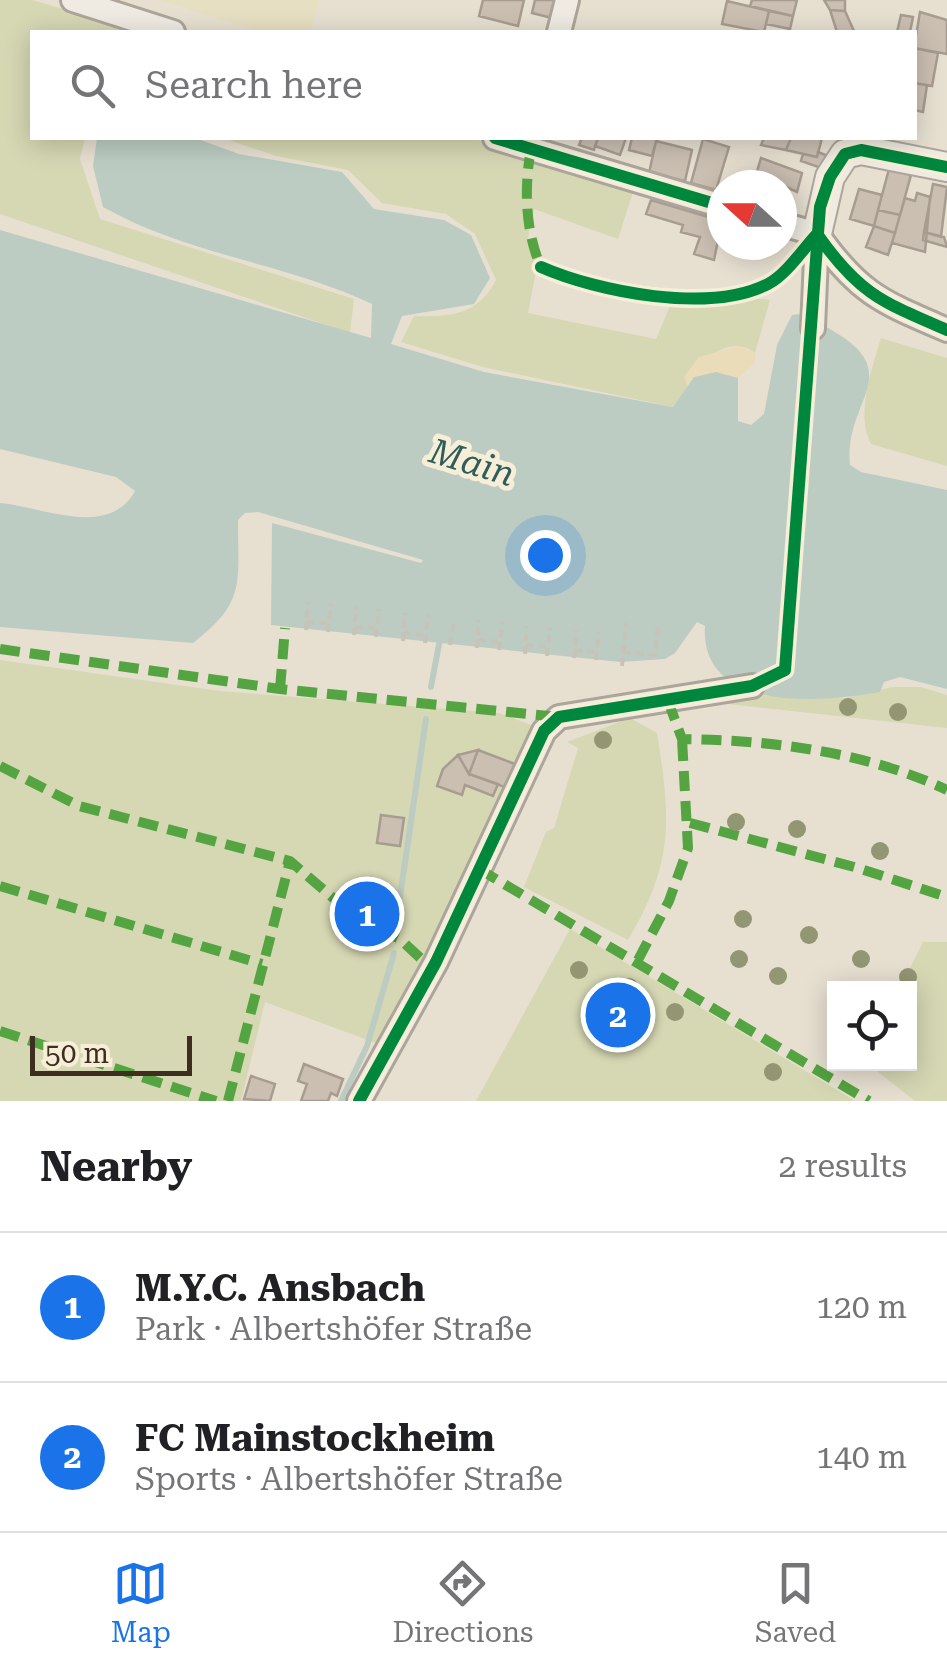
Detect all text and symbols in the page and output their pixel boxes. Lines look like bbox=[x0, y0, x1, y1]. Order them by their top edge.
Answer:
search box bbox=[30, 30, 917, 140]
icon: search bbox=[65, 58, 120, 113]
text: Search here bbox=[145, 63, 363, 107]
north arrow bbox=[707, 170, 797, 260]
water label: Main bbox=[424, 430, 519, 495]
your location bbox=[520, 530, 571, 581]
pin: 1 bbox=[334, 876, 400, 952]
pin: 2 bbox=[586, 978, 650, 1052]
map controls bbox=[827, 981, 917, 1071]
button: locate bbox=[827, 981, 917, 1071]
scale bar bbox=[30, 1031, 192, 1076]
text: 50 m bbox=[45, 1037, 109, 1070]
text: Nearby bbox=[40, 1142, 192, 1191]
text: 2 results bbox=[779, 1147, 907, 1185]
text: M.Y.C. Ansbach bbox=[135, 1266, 425, 1310]
text: 1 bbox=[64, 1288, 81, 1326]
text: 120 m bbox=[816, 1288, 907, 1326]
text: Park · Albertshöfer Straße bbox=[135, 1310, 532, 1348]
text: FC Mainstockheim bbox=[135, 1416, 495, 1460]
text: 2 bbox=[64, 1438, 81, 1476]
text: 140 m bbox=[816, 1438, 907, 1476]
text: Sports · Albertshöfer Straße bbox=[135, 1460, 563, 1498]
tab: Map bbox=[111, 1556, 171, 1649]
tab: Directions bbox=[392, 1556, 533, 1649]
tab: Saved bbox=[755, 1556, 836, 1649]

